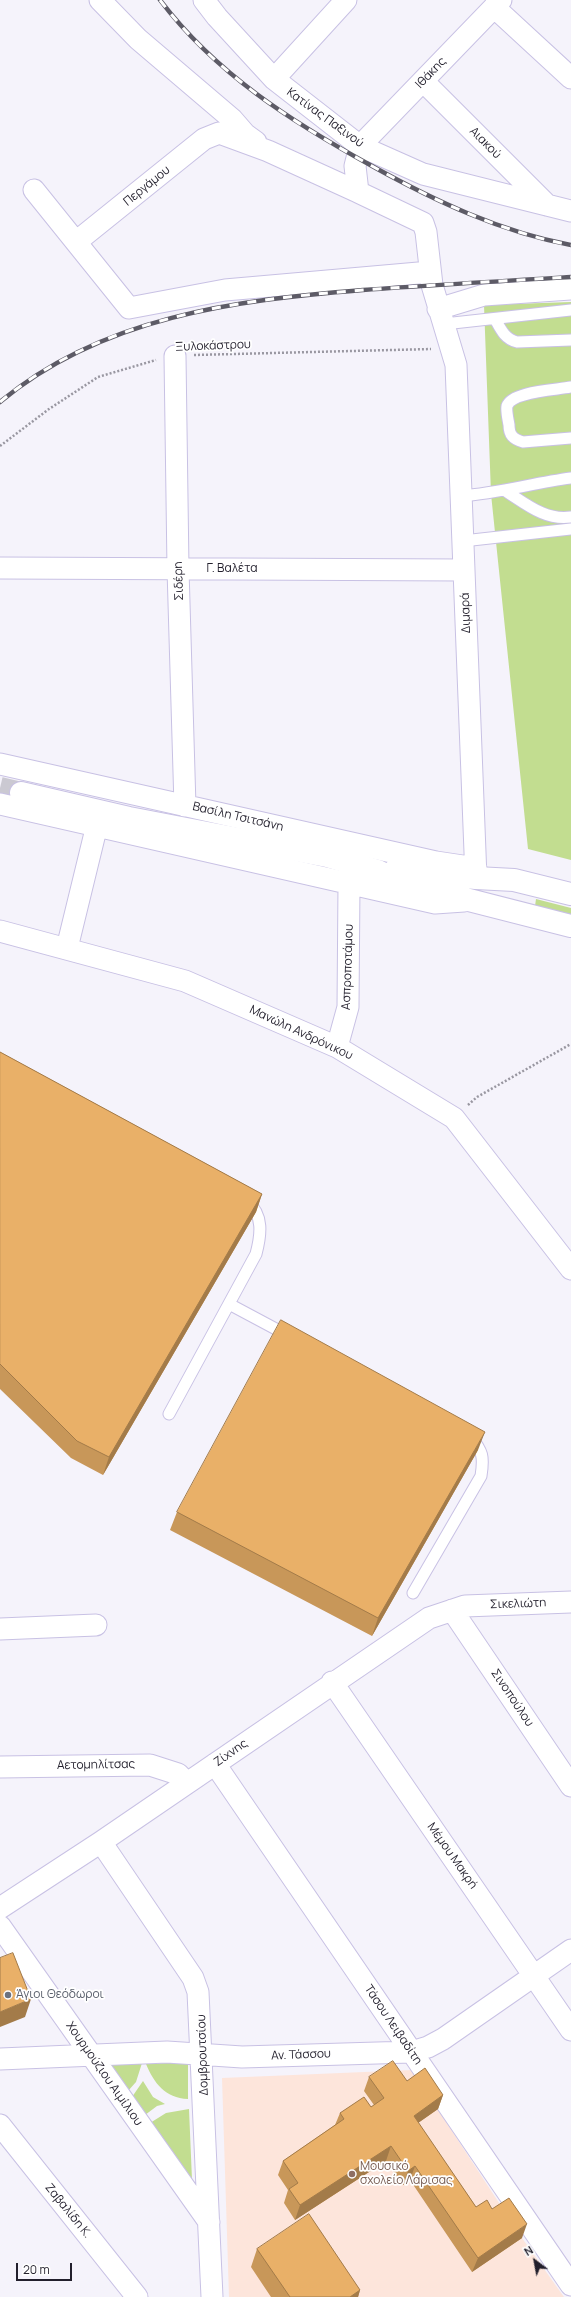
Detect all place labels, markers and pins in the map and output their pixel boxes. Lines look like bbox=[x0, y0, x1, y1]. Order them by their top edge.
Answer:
place label: Άγιοι Θεόδωροι bbox=[16, 1988, 104, 2002]
marker: Άγιοι Θεόδωροι bbox=[3, 1990, 13, 2000]
place label: Μουσικό σχολείο Λάρισας bbox=[360, 2160, 453, 2188]
marker: Μουσικό σχολείο Λάρισας bbox=[347, 2169, 357, 2179]

